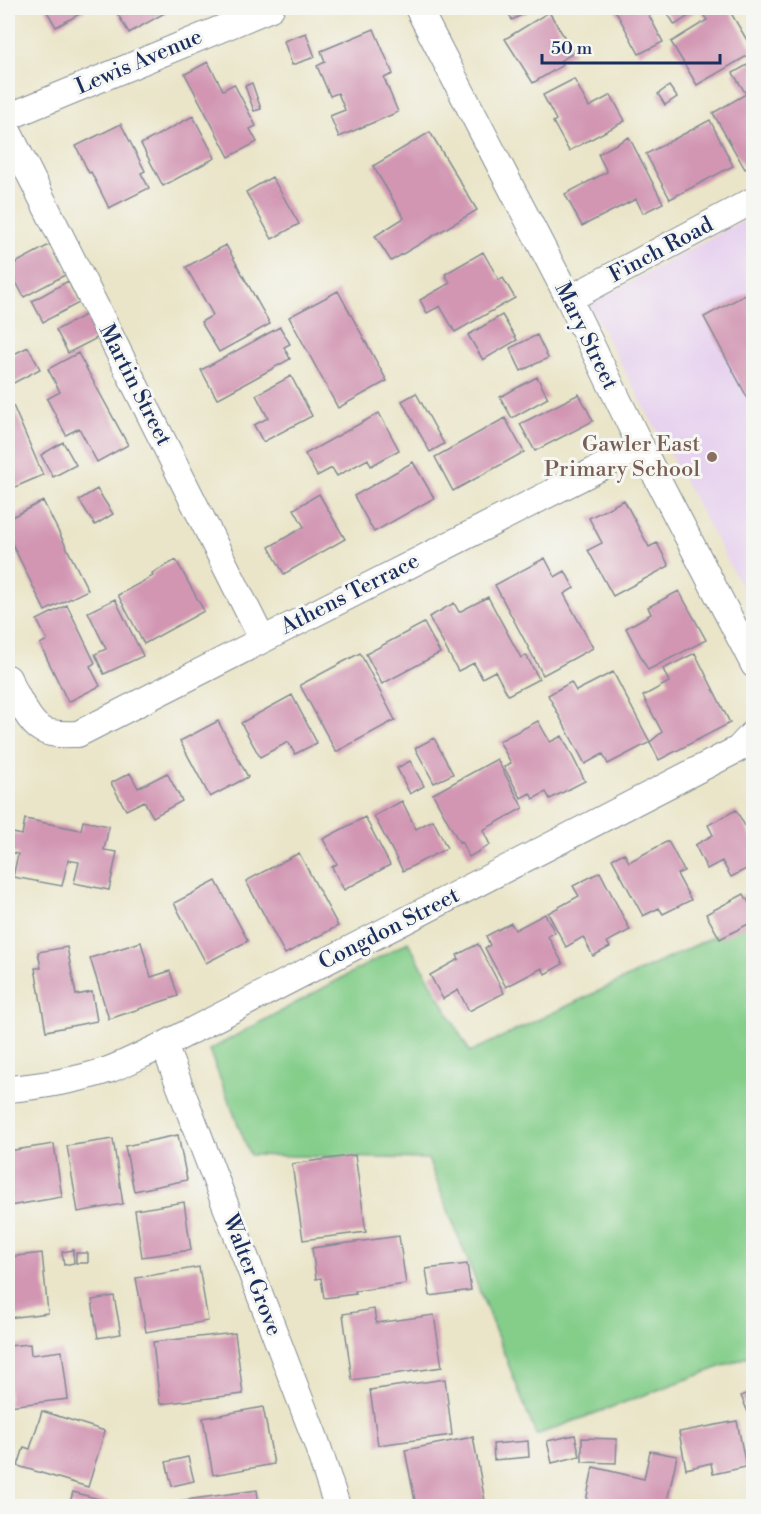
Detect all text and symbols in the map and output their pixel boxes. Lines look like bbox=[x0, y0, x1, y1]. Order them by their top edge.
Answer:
street label: Lewis Avenue bbox=[72, 23, 206, 101]
scale bar bbox=[542, 27, 720, 65]
text: 50 m bbox=[551, 37, 593, 60]
street label: Finch Road bbox=[604, 211, 718, 289]
street label: Mary Street bbox=[548, 278, 624, 394]
street label: Martin Street bbox=[93, 320, 177, 451]
place label: Gawler East Primary School bbox=[544, 431, 700, 483]
marker: Gawler East Primary School bbox=[705, 450, 719, 464]
street label: Athens Terrace bbox=[275, 547, 424, 641]
street label: Congdon Street bbox=[314, 882, 464, 976]
street label: Walter Grove bbox=[216, 1209, 288, 1340]

